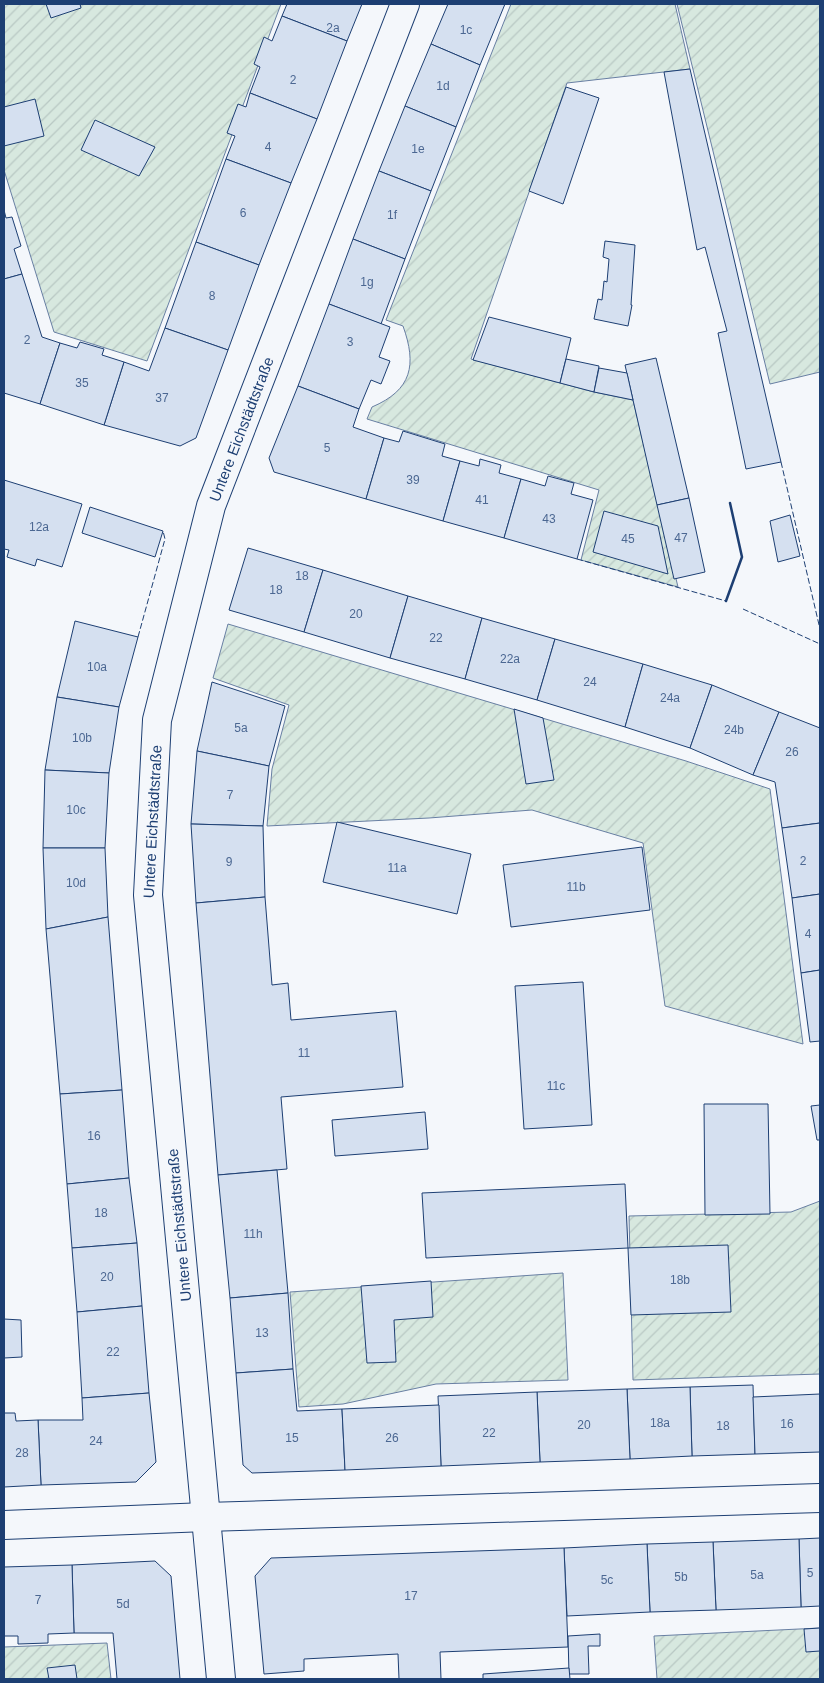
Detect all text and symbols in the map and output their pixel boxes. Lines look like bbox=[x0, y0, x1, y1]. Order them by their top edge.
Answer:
house number: 2a bbox=[326, 21, 340, 35]
house number: 1c bbox=[460, 23, 472, 37]
house number: 2 bbox=[290, 73, 297, 87]
house number: 1d bbox=[436, 79, 450, 93]
house number: 4 bbox=[265, 140, 272, 154]
house number: 1e bbox=[411, 142, 425, 156]
house number: 6 bbox=[240, 206, 247, 220]
house number: 1f bbox=[387, 208, 398, 222]
house number: 1g bbox=[360, 275, 374, 289]
house number: 8 bbox=[209, 289, 216, 303]
house number: 2 bbox=[24, 333, 31, 347]
house number: 3 bbox=[347, 335, 354, 349]
street label: Untere Eichstädtstraße bbox=[205, 354, 276, 504]
house number: 35 bbox=[75, 376, 89, 390]
house number: 37 bbox=[155, 391, 169, 405]
house number: 5 bbox=[324, 441, 331, 455]
house number: 39 bbox=[406, 473, 420, 487]
house number: 41 bbox=[475, 493, 489, 507]
house number: 43 bbox=[542, 512, 556, 526]
house number: 12a bbox=[29, 520, 49, 534]
house number: 47 bbox=[674, 531, 688, 545]
house number: 45 bbox=[621, 532, 635, 546]
house number: 18 bbox=[295, 569, 309, 583]
house number: 18 bbox=[269, 583, 283, 597]
house number: 20 bbox=[349, 607, 363, 621]
house number: 22 bbox=[429, 631, 443, 645]
house number: 22a bbox=[500, 652, 520, 666]
house number: 10a bbox=[87, 660, 107, 674]
house number: 24 bbox=[583, 675, 597, 689]
house number: 24a bbox=[660, 691, 680, 705]
house number: 5a bbox=[234, 721, 248, 735]
house number: 24b bbox=[724, 723, 744, 737]
house number: 10b bbox=[72, 731, 92, 745]
street label: Untere Eichstädtstraße bbox=[139, 744, 164, 899]
house number: 26 bbox=[785, 745, 799, 759]
house number: 7 bbox=[227, 788, 234, 802]
house number: 10c bbox=[66, 803, 86, 817]
house number: 2 bbox=[800, 854, 807, 868]
house number: 9 bbox=[226, 855, 233, 869]
house number: 11a bbox=[387, 861, 407, 875]
house number: 10d bbox=[66, 876, 86, 890]
house number: 11b bbox=[566, 880, 586, 894]
house number: 4 bbox=[805, 927, 812, 941]
house number: 11 bbox=[298, 1046, 311, 1060]
house number: 11c bbox=[547, 1079, 565, 1093]
house number: 16 bbox=[87, 1129, 101, 1143]
street label: Untere Eichstädtstraße bbox=[164, 1148, 194, 1302]
house number: 18 bbox=[94, 1206, 108, 1220]
house number: 11h bbox=[243, 1227, 263, 1241]
house number: 20 bbox=[100, 1270, 114, 1284]
house number: 18b bbox=[670, 1273, 690, 1287]
house number: 13 bbox=[255, 1326, 269, 1340]
house number: 22 bbox=[106, 1345, 120, 1359]
house number: 18a bbox=[650, 1416, 670, 1430]
house number: 16 bbox=[780, 1417, 794, 1431]
house number: 20 bbox=[577, 1418, 591, 1432]
house number: 18 bbox=[716, 1419, 730, 1433]
house number: 22 bbox=[482, 1426, 496, 1440]
house number: 15 bbox=[285, 1431, 299, 1445]
house number: 26 bbox=[385, 1431, 399, 1445]
house number: 24 bbox=[89, 1434, 103, 1448]
house number: 28 bbox=[15, 1446, 29, 1460]
house number: 5 bbox=[807, 1566, 814, 1580]
house number: 5a bbox=[750, 1568, 764, 1582]
house number: 5b bbox=[674, 1570, 688, 1584]
house number: 5c bbox=[601, 1573, 613, 1587]
house number: 17 bbox=[404, 1589, 418, 1603]
house number: 7 bbox=[35, 1593, 42, 1607]
house number: 5d bbox=[116, 1597, 130, 1611]

